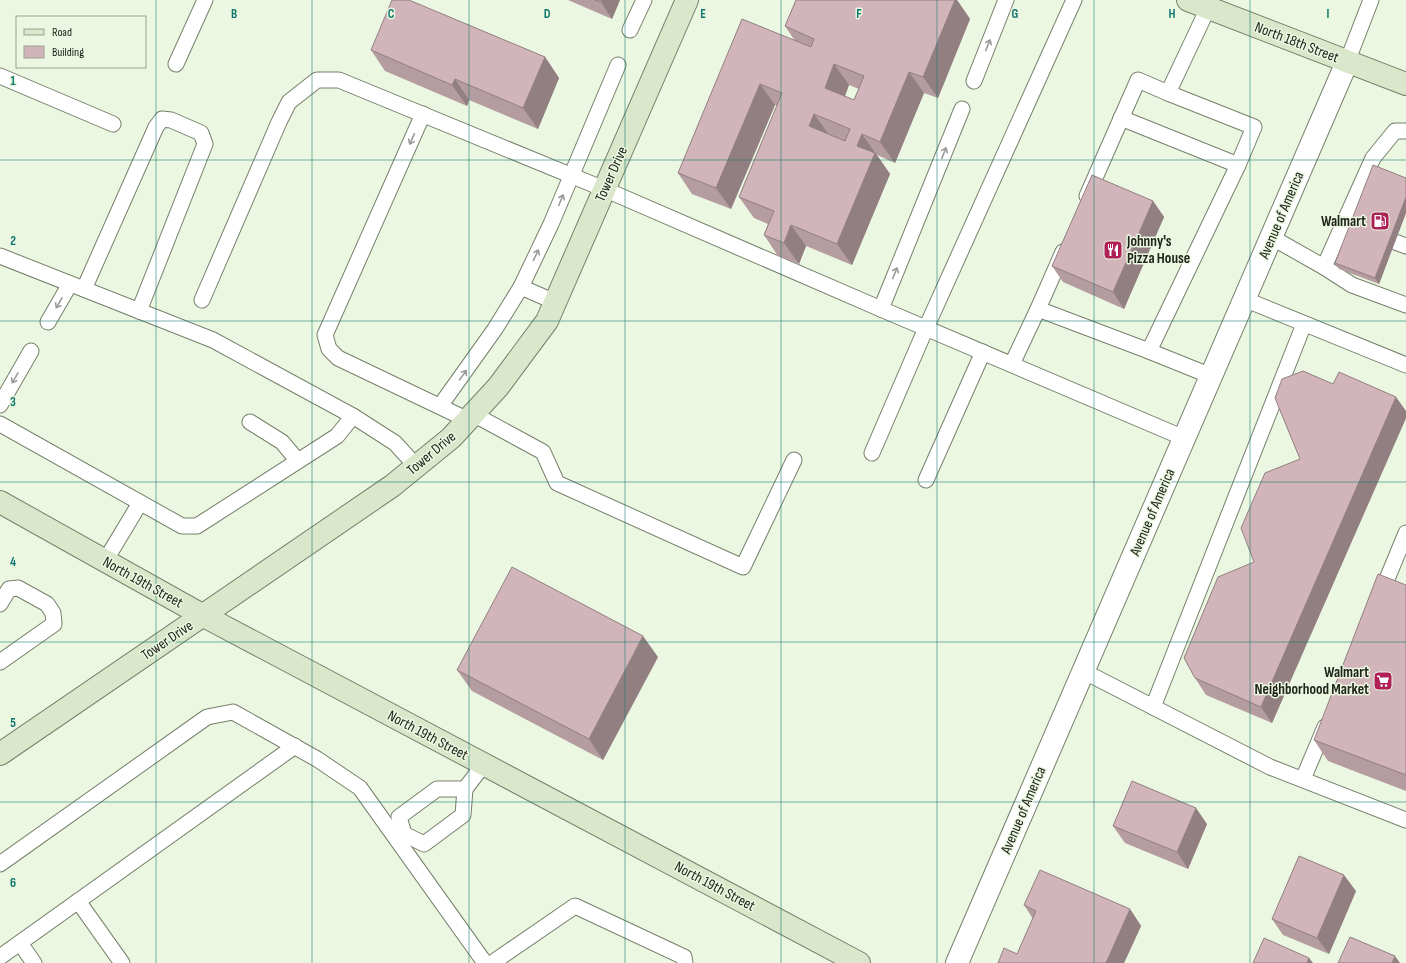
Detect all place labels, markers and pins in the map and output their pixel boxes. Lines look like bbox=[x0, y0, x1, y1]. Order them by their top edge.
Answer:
fuel station icon: Walmart bbox=[1369, 210, 1391, 232]
place label: Walmart bbox=[1321, 212, 1366, 231]
place label: Johnny's Pizza House bbox=[1126, 232, 1190, 268]
restaurant icon: Johnny's Pizza House bbox=[1102, 239, 1124, 261]
place label: Walmart Neighborhood Market bbox=[1255, 663, 1369, 699]
supermarket icon: Walmart Neighborhood Market bbox=[1372, 670, 1394, 692]

